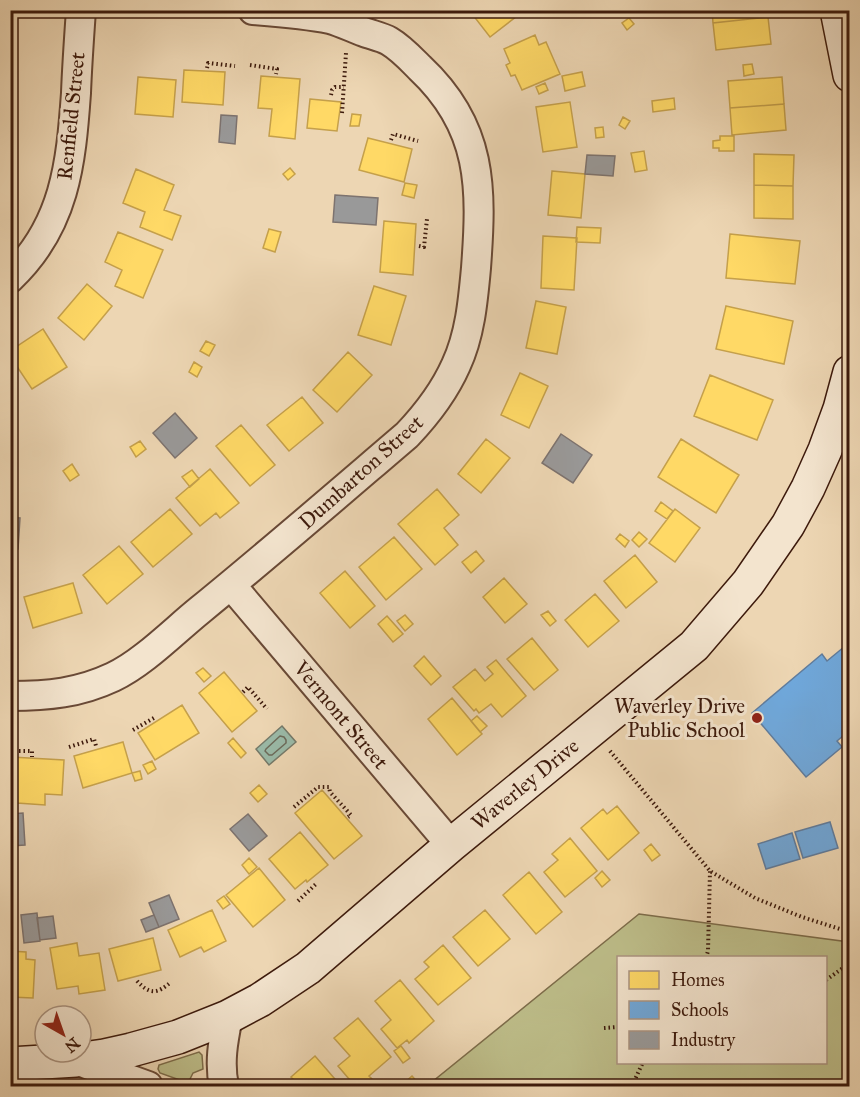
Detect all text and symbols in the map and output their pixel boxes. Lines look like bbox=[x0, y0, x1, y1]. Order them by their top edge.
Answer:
street label: Renfield Street bbox=[51, 50, 91, 181]
street label: Dumbarton Street bbox=[293, 409, 429, 535]
street label: Vermont Street bbox=[288, 655, 394, 775]
place label: Waverley Drive Public School bbox=[614, 693, 745, 743]
marker: Waverley Drive Public School bbox=[750, 711, 764, 725]
street label: Waverley Drive bbox=[466, 732, 584, 835]
legend bbox=[617, 956, 827, 1064]
text: Homes bbox=[671, 969, 725, 991]
text: Schools bbox=[671, 999, 729, 1021]
north arrow bbox=[33, 1004, 93, 1064]
text: Industry bbox=[671, 1029, 736, 1051]
text: N bbox=[61, 1033, 84, 1057]

